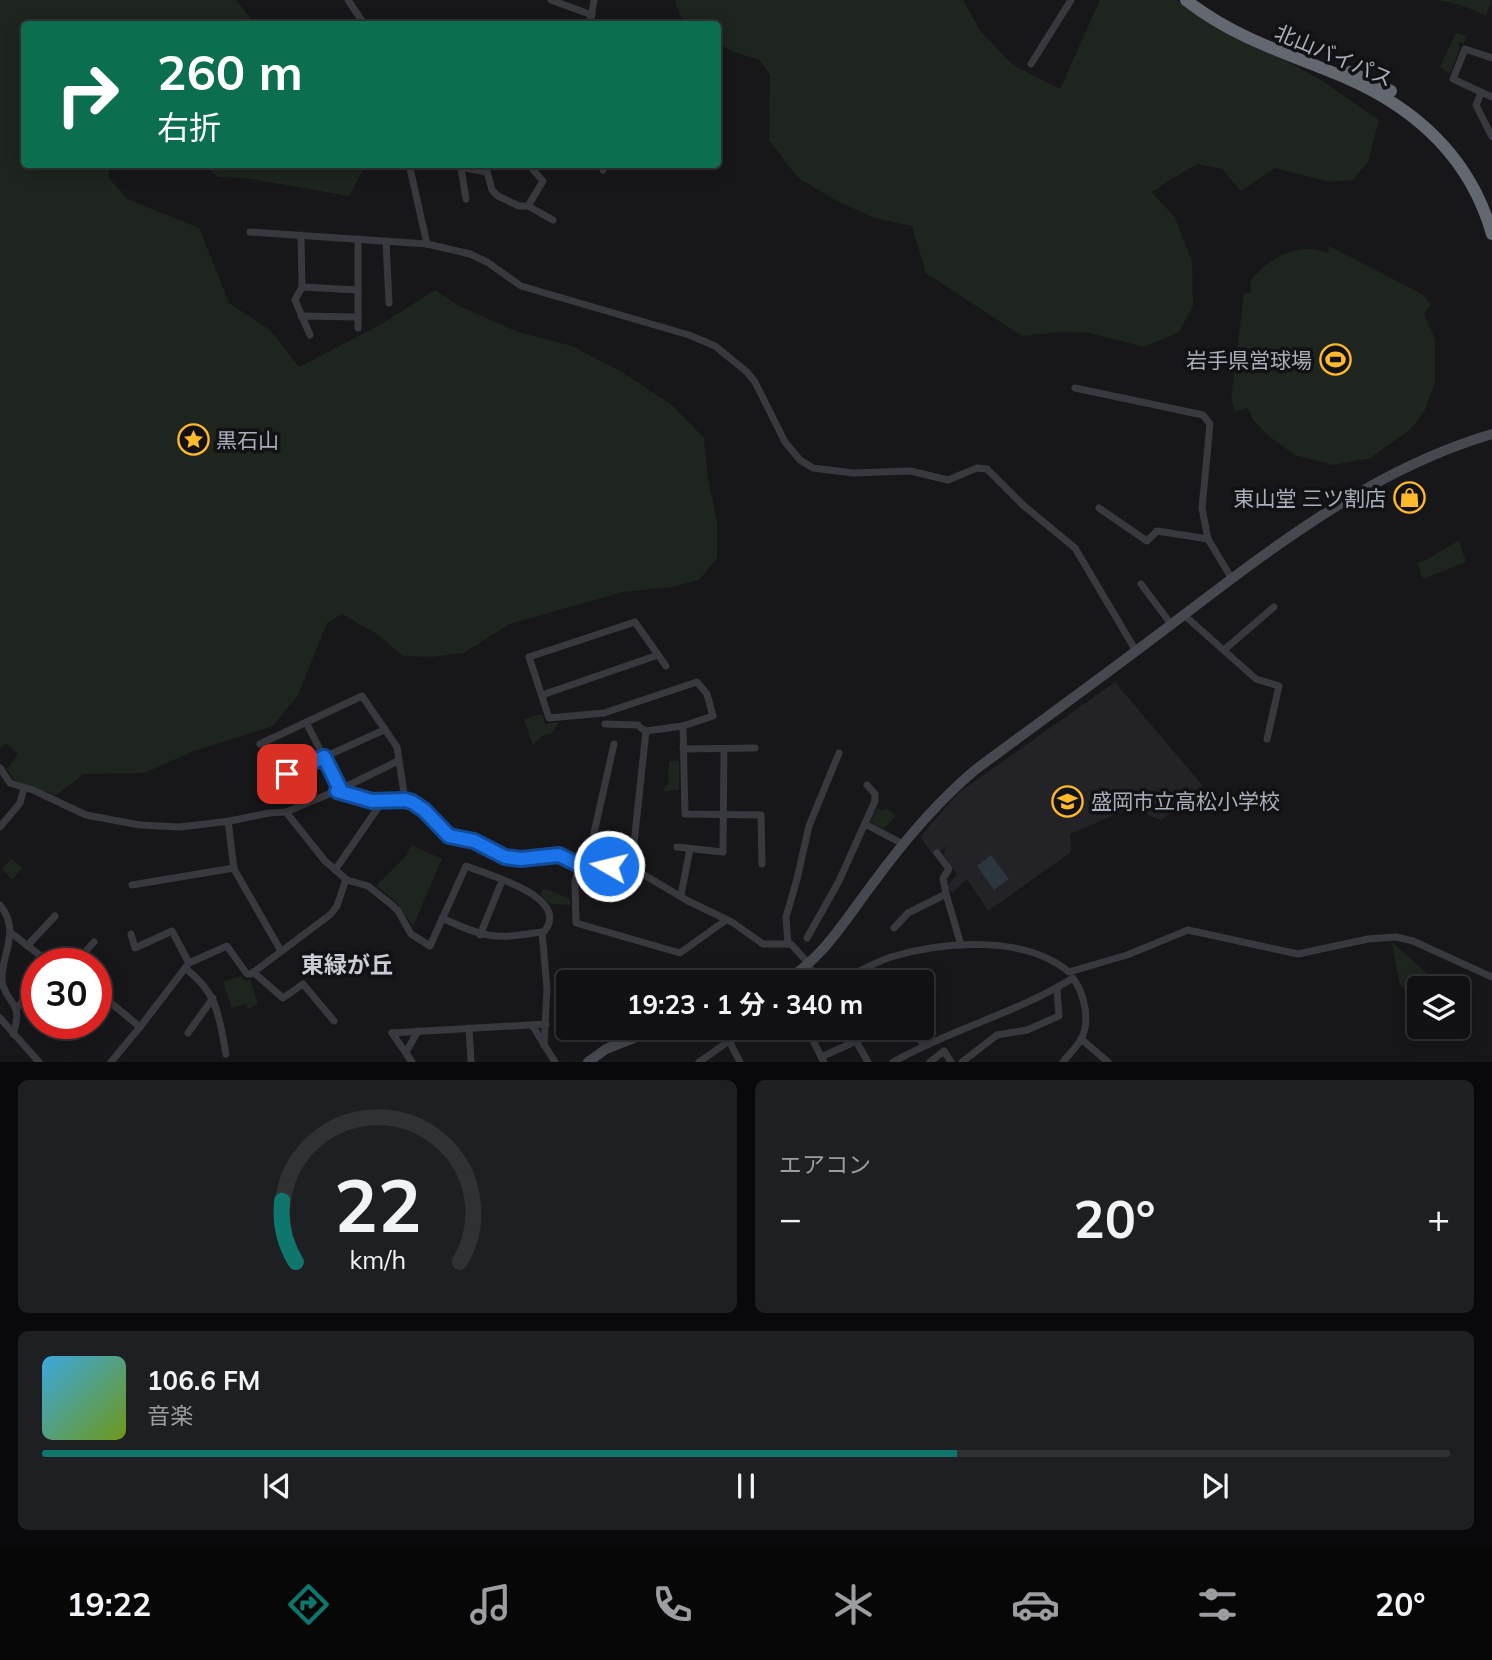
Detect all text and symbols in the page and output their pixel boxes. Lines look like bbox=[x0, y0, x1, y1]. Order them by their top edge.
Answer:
street label: 北山バイパス bbox=[1271, 18, 1397, 92]
text: 260 m bbox=[157, 41, 303, 102]
icon: right bbox=[42, 49, 133, 140]
text: 右折 bbox=[157, 107, 221, 147]
sports icon: 岩手県営球場 bbox=[1318, 343, 1352, 377]
place label: 岩手県営球場 bbox=[1186, 347, 1312, 373]
place icon: 黒石山 bbox=[176, 423, 210, 457]
place label: 黒石山 bbox=[216, 427, 279, 453]
shop icon: 東山堂 三ツ割店 bbox=[1392, 481, 1426, 515]
place label: 東山堂 三ツ割店 bbox=[1234, 485, 1386, 511]
pin bbox=[257, 744, 317, 804]
icon: arrive bbox=[268, 755, 306, 793]
school or university icon: 盛岡市立高松小学校 bbox=[1051, 784, 1085, 818]
place label: 盛岡市立高松小学校 bbox=[1091, 788, 1280, 814]
position arrow bbox=[572, 829, 646, 903]
speed limit sign: 30 bbox=[21, 948, 112, 1039]
district label: 東緑が丘 bbox=[301, 950, 393, 979]
map controls bbox=[1407, 976, 1470, 1039]
button: layers bbox=[1407, 976, 1470, 1039]
text: 19:23 · 1 分 · 340 m bbox=[627, 988, 863, 1021]
text: エアコン bbox=[779, 1150, 871, 1179]
text: 22 bbox=[334, 1160, 421, 1251]
text: 20° bbox=[1073, 1186, 1156, 1251]
text: − bbox=[779, 1194, 802, 1242]
text: + bbox=[1427, 1194, 1450, 1242]
text: km/h bbox=[349, 1244, 406, 1275]
text: 106.6 FM bbox=[147, 1364, 260, 1397]
text: 音楽 bbox=[147, 1401, 193, 1430]
icon: previous bbox=[258, 1467, 296, 1505]
icon: pause bbox=[727, 1467, 765, 1505]
icon: next bbox=[1196, 1467, 1234, 1505]
icon: directions bbox=[284, 1580, 333, 1629]
icon: music bbox=[466, 1580, 515, 1629]
icon: phone bbox=[648, 1580, 697, 1629]
icon: climate bbox=[829, 1580, 878, 1629]
icon: car bbox=[1011, 1580, 1060, 1629]
icon: filters bbox=[1193, 1580, 1242, 1629]
text: 19:22 bbox=[66, 1584, 151, 1624]
text: 20° bbox=[1375, 1584, 1425, 1624]

